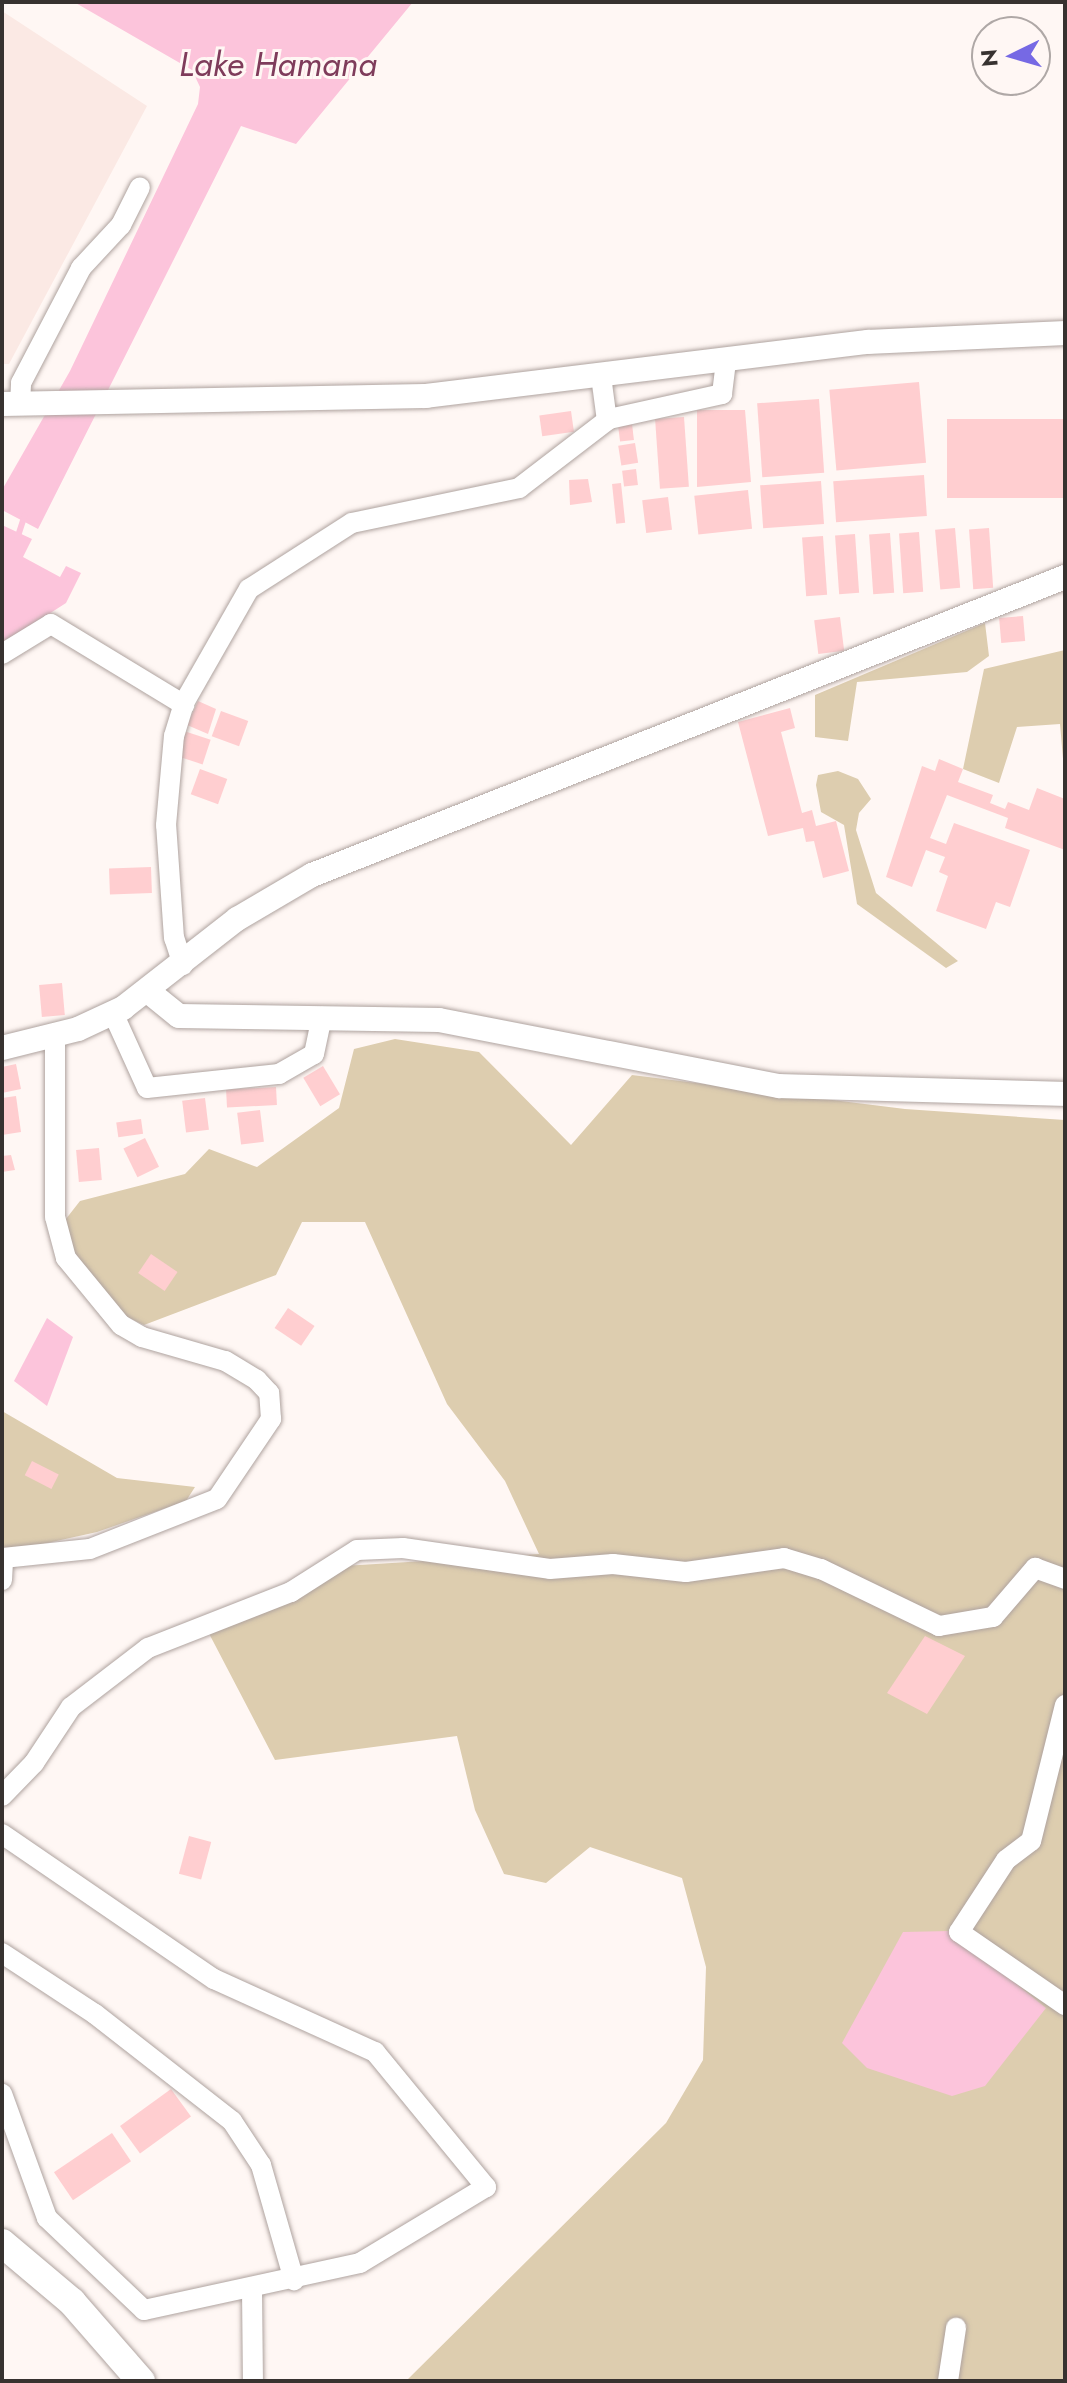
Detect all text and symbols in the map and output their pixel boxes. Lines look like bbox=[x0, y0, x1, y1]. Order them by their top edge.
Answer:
north arrow bbox=[971, 16, 1051, 96]
water label: Lake Hamana bbox=[179, 45, 377, 85]
text: N bbox=[972, 48, 1006, 68]

